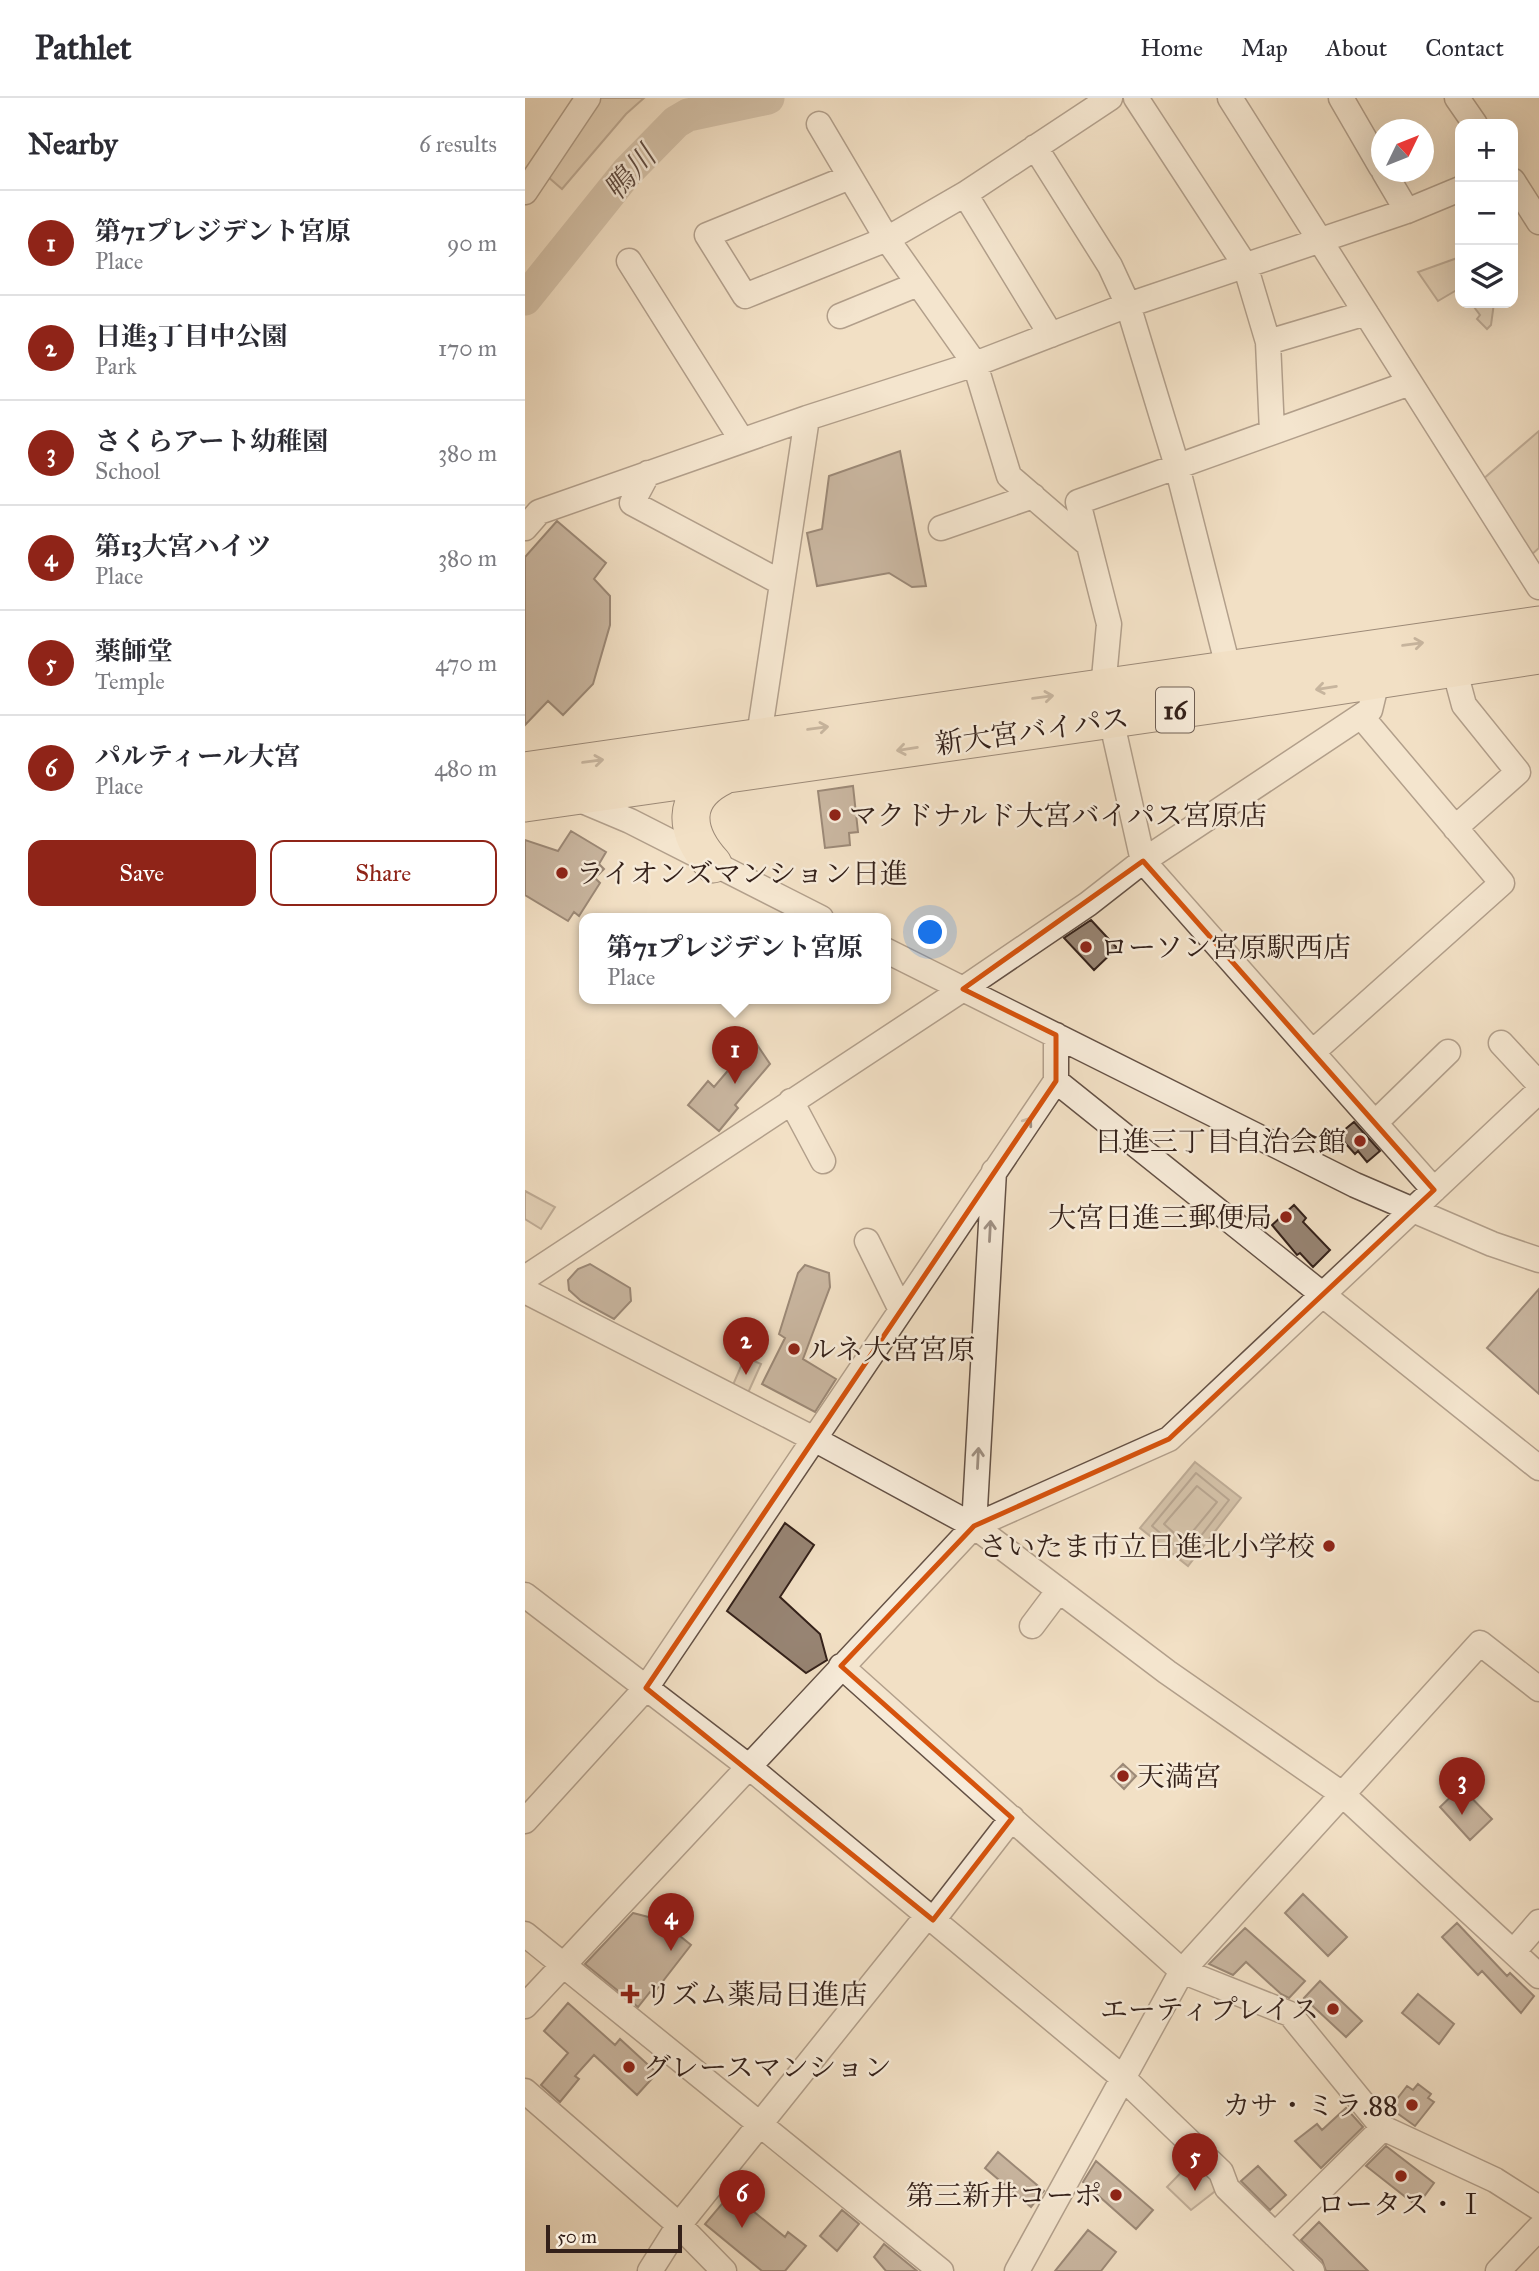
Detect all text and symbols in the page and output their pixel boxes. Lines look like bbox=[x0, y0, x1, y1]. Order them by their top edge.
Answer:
text: Pathlet bbox=[35, 28, 132, 68]
text: Home bbox=[1140, 33, 1203, 63]
text: Map bbox=[1241, 33, 1288, 63]
text: About bbox=[1326, 33, 1387, 63]
text: Contact bbox=[1425, 33, 1504, 63]
north arrow bbox=[1371, 119, 1434, 182]
map controls bbox=[1455, 119, 1518, 308]
button: + bbox=[1455, 119, 1518, 182]
text: Nearby bbox=[28, 126, 118, 162]
text: 6 results bbox=[419, 130, 497, 158]
water label: 鴨川 bbox=[597, 136, 665, 207]
button: − bbox=[1455, 182, 1518, 245]
text: 第71プレジデント宮原 bbox=[95, 215, 351, 247]
text: 1 bbox=[46, 229, 56, 257]
text: 90 m bbox=[447, 229, 497, 257]
button: layers bbox=[1455, 245, 1518, 308]
text: Place bbox=[95, 247, 143, 275]
text: 日進3丁目中公園 bbox=[95, 320, 287, 352]
text: 2 bbox=[45, 334, 57, 362]
text: 170 m bbox=[438, 334, 497, 362]
text: Park bbox=[95, 352, 137, 380]
text: さくらアート幼稚園 bbox=[95, 425, 328, 457]
text: 3 bbox=[46, 439, 56, 467]
text: 380 m bbox=[438, 439, 497, 467]
text: School bbox=[95, 457, 160, 485]
text: 第13大宮ハイツ bbox=[95, 530, 272, 562]
text: 4 bbox=[45, 544, 57, 572]
text: 380 m bbox=[438, 544, 497, 572]
text: Place bbox=[95, 562, 143, 590]
text: 薬師堂 bbox=[95, 635, 173, 667]
one-way arrow bbox=[1401, 637, 1424, 650]
text: 5 bbox=[46, 649, 56, 677]
text: 470 m bbox=[435, 649, 497, 677]
text: Temple bbox=[95, 667, 165, 695]
one-way arrow bbox=[1315, 682, 1338, 695]
road number: 16 bbox=[1156, 688, 1194, 732]
one-way arrow bbox=[1031, 690, 1054, 703]
street label: 新大宮バイパス bbox=[933, 700, 1131, 762]
one-way arrow bbox=[806, 721, 828, 734]
text: パルティール大宮 bbox=[95, 740, 300, 772]
one-way arrow bbox=[896, 743, 919, 756]
text: 6 bbox=[45, 754, 57, 782]
text: 480 m bbox=[434, 754, 497, 782]
one-way arrow bbox=[581, 754, 603, 767]
text: Place bbox=[95, 772, 143, 800]
place label: マクドナルド大宮バイパス宮原店 bbox=[849, 798, 1267, 833]
marker: マクドナルド大宮バイパス宮原店 bbox=[827, 807, 843, 823]
button: Save bbox=[28, 840, 256, 906]
button: Share bbox=[270, 840, 497, 906]
place label: ライオンズマンション日進 bbox=[576, 856, 908, 891]
marker: ライオンズマンション日進 bbox=[554, 865, 570, 881]
popup bbox=[579, 913, 891, 1004]
your location bbox=[913, 915, 947, 949]
place label: ローソン宮原駅西店 bbox=[1100, 930, 1351, 965]
text: 第71プレジデント宮原 bbox=[607, 931, 863, 963]
marker: ローソン宮原駅西店 bbox=[1078, 939, 1094, 955]
text: Place bbox=[607, 963, 655, 991]
pin: 1 bbox=[712, 1026, 758, 1084]
one-way arrow bbox=[1018, 1117, 1032, 1136]
place label: 日進三丁目自治会館 bbox=[1094, 1124, 1346, 1159]
marker: 日進三丁目自治会館 bbox=[1352, 1133, 1368, 1149]
place label: 大宮日進三郵便局 bbox=[1048, 1200, 1272, 1235]
marker: 大宮日進三郵便局 bbox=[1278, 1209, 1294, 1225]
one-way arrow bbox=[984, 1220, 997, 1243]
pin: 2 bbox=[723, 1317, 769, 1375]
place label: ルネ大宮宮原 bbox=[808, 1332, 975, 1367]
marker: ルネ大宮宮原 bbox=[786, 1341, 802, 1357]
one-way arrow bbox=[971, 1447, 984, 1470]
place label: さいたま市立日進北小学校 bbox=[979, 1529, 1315, 1564]
marker: さいたま市立日進北小学校 bbox=[1321, 1538, 1337, 1554]
pin: 3 bbox=[1439, 1757, 1485, 1815]
place label: 天満宮 bbox=[1137, 1759, 1221, 1794]
marker: 天満宮 bbox=[1115, 1768, 1131, 1784]
pin: 4 bbox=[648, 1893, 694, 1951]
place label: リズム薬局日進店 bbox=[644, 1977, 867, 2012]
marker: リズム薬局日進店 bbox=[622, 1986, 638, 2002]
place label: エーティプレイス bbox=[1100, 1992, 1319, 2027]
marker: エーティプレイス bbox=[1325, 2001, 1341, 2017]
place label: グレースマンション bbox=[643, 2050, 892, 2085]
marker: グレースマンション bbox=[621, 2059, 637, 2075]
place label: カサ・ミラ.88 bbox=[1222, 2088, 1398, 2123]
marker: カサ・ミラ.88 bbox=[1404, 2097, 1420, 2113]
pin: 5 bbox=[1172, 2133, 1218, 2191]
marker: ロータス・Ⅰ bbox=[1393, 2168, 1409, 2184]
pin: 6 bbox=[719, 2170, 765, 2228]
place label: 第三新井コーポ bbox=[906, 2178, 1102, 2213]
marker: 第三新井コーポ bbox=[1108, 2187, 1124, 2203]
place label: ロータス・Ⅰ bbox=[1317, 2187, 1485, 2222]
scale bar bbox=[546, 2222, 683, 2254]
text: 50 m bbox=[557, 2225, 597, 2248]

